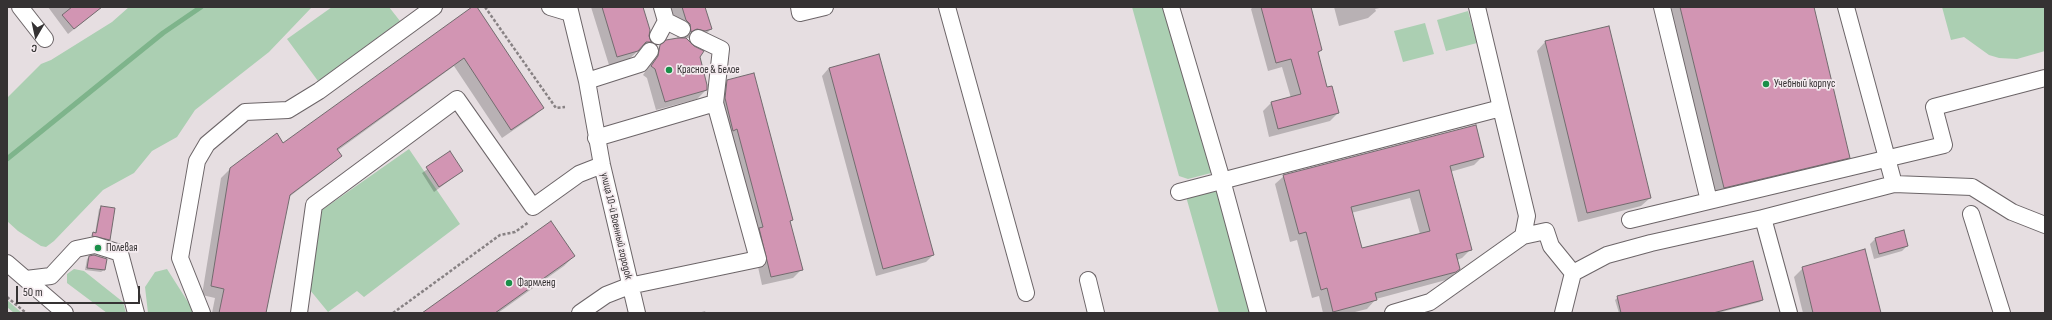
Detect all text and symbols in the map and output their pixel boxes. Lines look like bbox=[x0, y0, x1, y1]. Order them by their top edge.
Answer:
north arrow bbox=[16, 16, 56, 56]
text: С bbox=[30, 41, 38, 55]
place label: Красное & Белое bbox=[677, 63, 740, 77]
marker: Красное & Белое bbox=[664, 65, 674, 75]
place label: Учебный корпус bbox=[1774, 77, 1835, 91]
marker: Учебный корпус bbox=[1761, 79, 1771, 89]
street label: улица 10-й Военный городок bbox=[597, 171, 635, 281]
place label: Полевая bbox=[106, 241, 138, 255]
marker: Полевая bbox=[93, 243, 103, 253]
place label: Фармленд bbox=[517, 276, 555, 290]
scale bar bbox=[18, 278, 142, 304]
marker: Фармленд bbox=[504, 278, 514, 288]
text: 50 m bbox=[23, 285, 43, 300]

